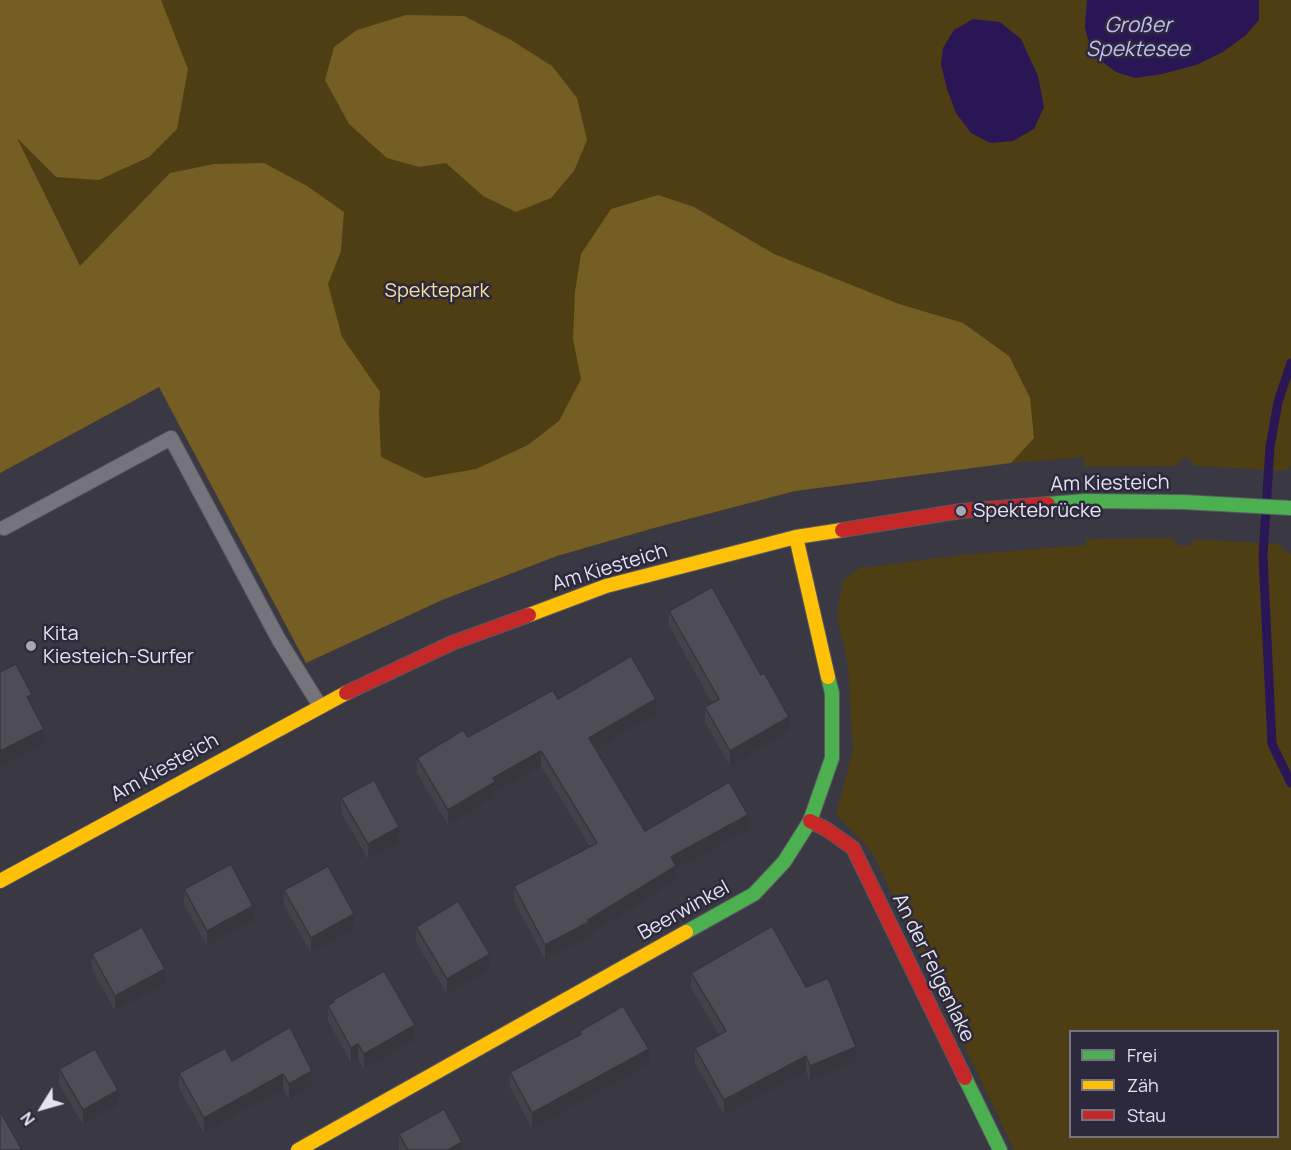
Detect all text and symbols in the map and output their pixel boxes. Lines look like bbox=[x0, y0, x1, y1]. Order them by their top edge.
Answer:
water label: Großer Spektesee bbox=[1086, 13, 1190, 63]
park label: Spektepark bbox=[385, 279, 489, 303]
street label: Am Kiesteich bbox=[1050, 471, 1170, 497]
place label: Spektebrücke bbox=[973, 499, 1101, 523]
marker: Spektebrücke bbox=[954, 504, 968, 518]
street label: Am Kiesteich bbox=[549, 539, 671, 597]
place label: Kita Kiesteich-Surfer bbox=[43, 622, 194, 669]
marker: Kita Kiesteich-Surfer bbox=[24, 639, 38, 653]
street label: Am Kiesteich bbox=[107, 729, 223, 807]
street label: Beerwinkel bbox=[634, 876, 734, 946]
street label: An der Felgenlake bbox=[887, 890, 979, 1046]
legend bbox=[1069, 1030, 1279, 1138]
text: Frei bbox=[1127, 1043, 1157, 1067]
text: Zäh bbox=[1127, 1073, 1159, 1097]
north arrow bbox=[12, 1078, 72, 1138]
text: Stau bbox=[1127, 1103, 1166, 1127]
text: N bbox=[15, 1108, 40, 1130]

